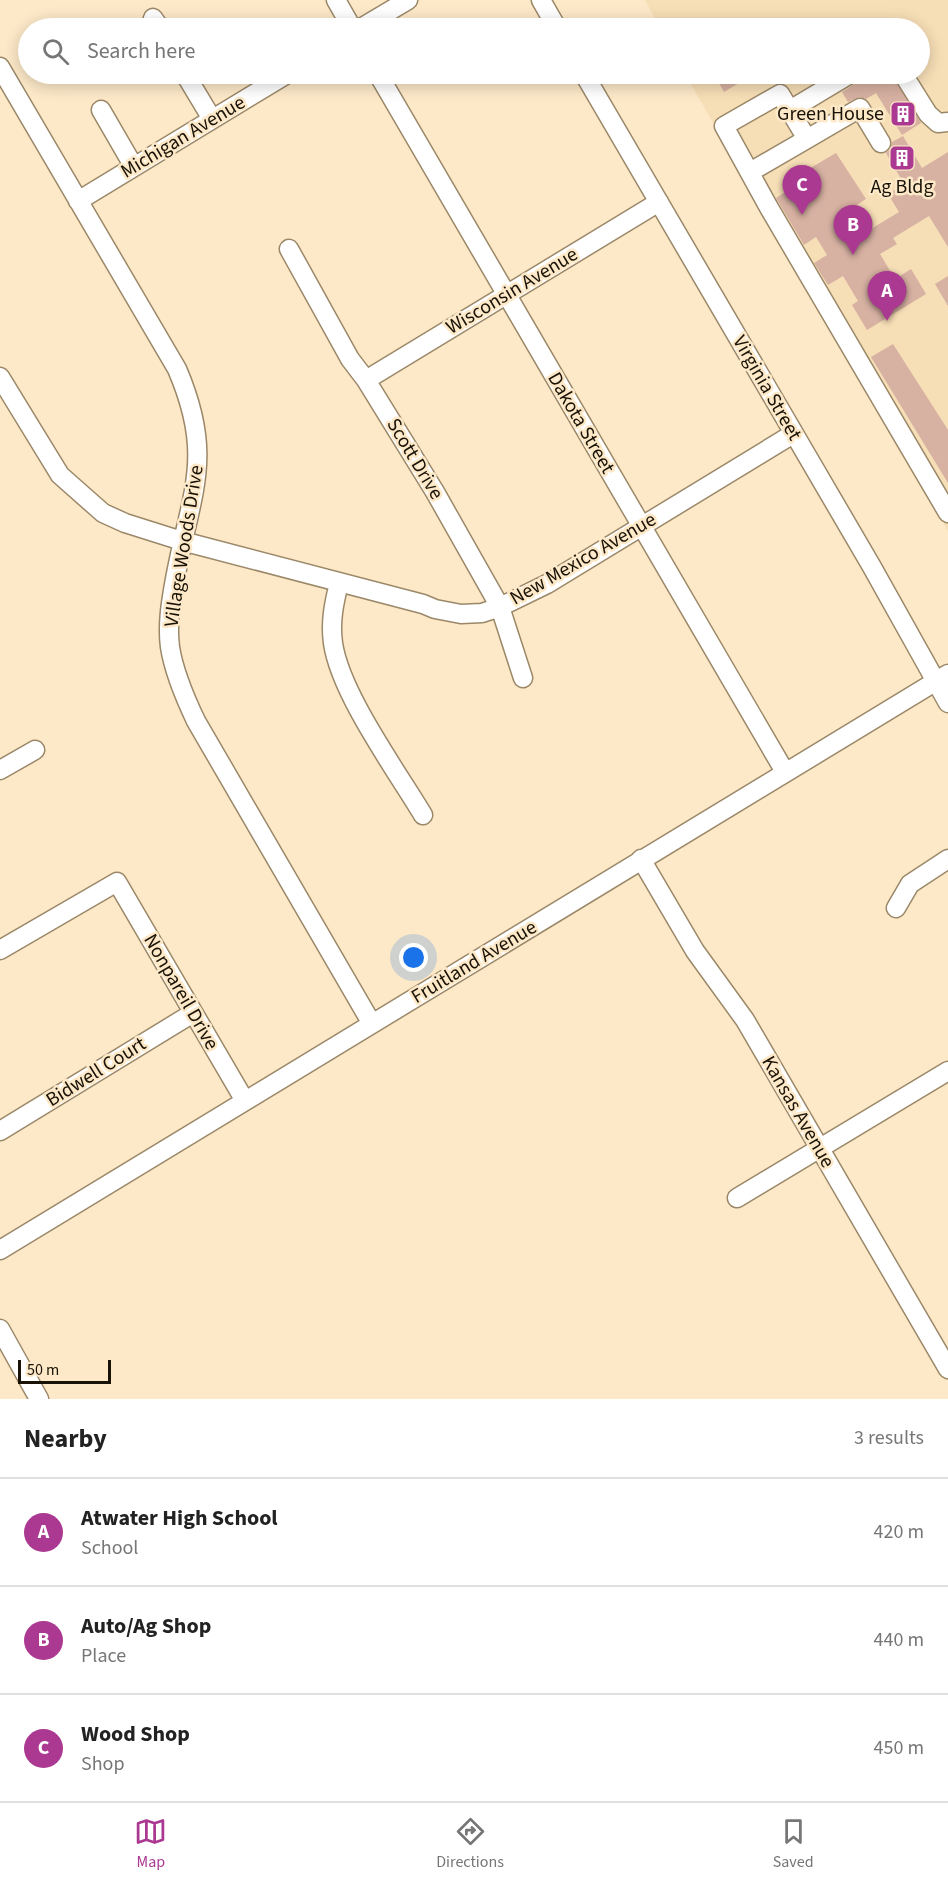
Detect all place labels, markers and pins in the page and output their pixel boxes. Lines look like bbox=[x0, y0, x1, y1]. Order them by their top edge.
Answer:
building icon: Green House bbox=[888, 99, 918, 129]
place label: Green House bbox=[777, 100, 884, 128]
building icon: Ag Bldg bbox=[887, 143, 917, 173]
pin: C bbox=[782, 166, 822, 215]
place label: Ag Bldg bbox=[871, 173, 933, 201]
pin: B bbox=[834, 206, 872, 255]
pin: A bbox=[868, 272, 906, 321]

